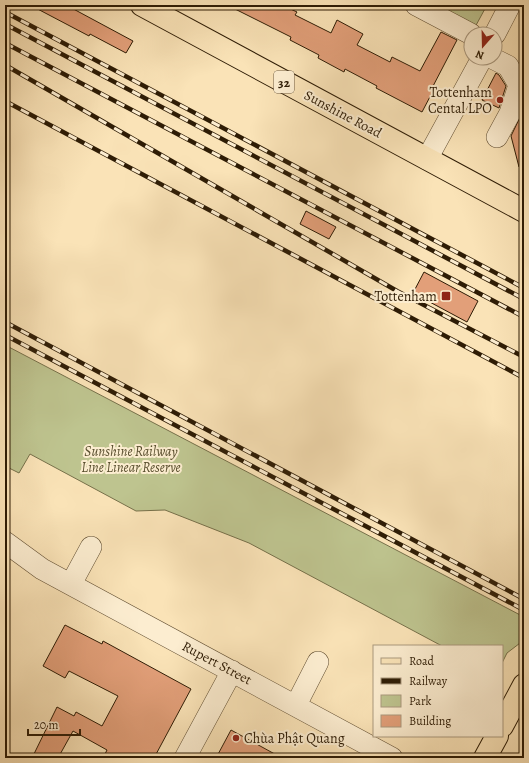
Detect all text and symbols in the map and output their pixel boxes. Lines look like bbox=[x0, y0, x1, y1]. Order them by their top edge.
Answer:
north arrow bbox=[463, 26, 503, 66]
text: N bbox=[473, 47, 486, 63]
road number: 32 bbox=[274, 71, 294, 93]
place label: Tottenham Cental LPO bbox=[428, 83, 492, 118]
street label: Sunshine Road bbox=[301, 86, 386, 143]
marker: Tottenham Cental LPO bbox=[495, 95, 505, 105]
place label: Tottenham bbox=[374, 287, 437, 306]
marker: Tottenham bbox=[440, 290, 452, 302]
park label: Sunshine Railway Line Linear Reserve bbox=[81, 442, 181, 477]
street label: Rupert Street bbox=[179, 637, 256, 690]
legend bbox=[373, 645, 503, 737]
text: Road bbox=[409, 653, 435, 669]
text: Railway bbox=[409, 673, 448, 689]
text: Park bbox=[409, 693, 432, 709]
scale bar bbox=[28, 711, 80, 737]
text: Building bbox=[409, 713, 451, 729]
text: 20 m bbox=[34, 717, 58, 733]
place label: Chùa Phật Quang bbox=[244, 729, 345, 748]
marker: Chùa Phật Quang bbox=[231, 733, 241, 743]

